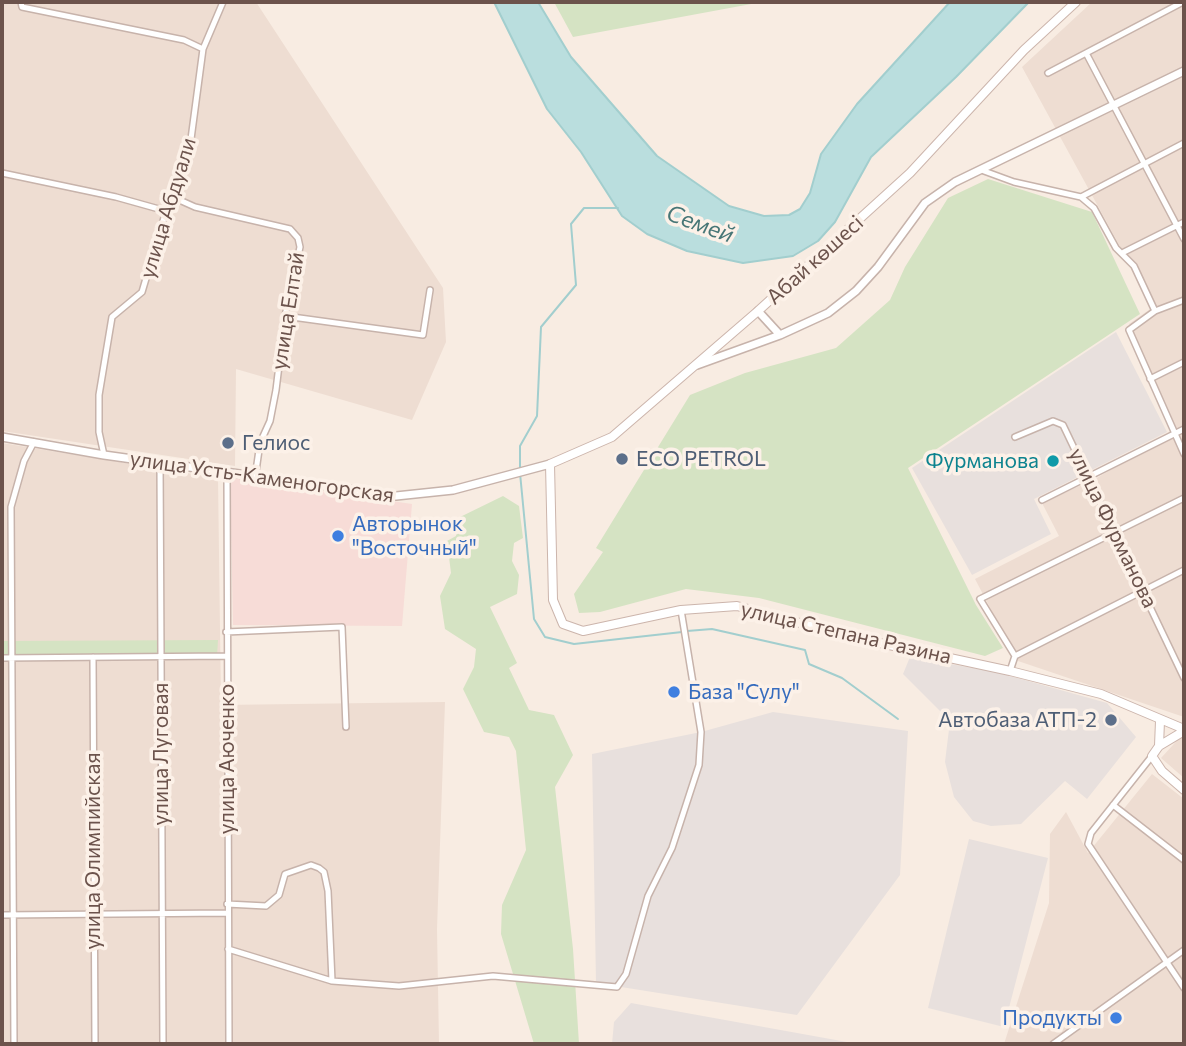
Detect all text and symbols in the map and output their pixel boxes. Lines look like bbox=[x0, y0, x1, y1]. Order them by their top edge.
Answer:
street label: улица Абдуали bbox=[135, 135, 201, 281]
water label: Семей bbox=[663, 199, 737, 249]
street label: Абай көшесі bbox=[761, 210, 869, 310]
street label: улица Елтай bbox=[266, 250, 310, 372]
place label: Гелиос bbox=[242, 430, 310, 456]
marker: Гелиос bbox=[220, 435, 236, 451]
street label: улица Фурманова bbox=[1063, 444, 1163, 612]
street label: улица Усть-Каменогорская bbox=[128, 446, 396, 508]
place label: ECO PETROL bbox=[636, 446, 766, 472]
place label: Фурманова bbox=[926, 448, 1039, 474]
marker: ECO PETROL bbox=[614, 451, 630, 467]
marker: Фурманова bbox=[1045, 453, 1061, 469]
place label: Авторынок "Восточный" bbox=[352, 511, 477, 561]
marker: Авторынок "Восточный" bbox=[330, 528, 346, 544]
street label: улица Степана Разина bbox=[738, 597, 954, 669]
place label: База "Сулу" bbox=[688, 679, 800, 705]
street label: улица Луговая bbox=[148, 683, 174, 825]
street label: улица Аюченко bbox=[214, 684, 240, 834]
marker: База "Сулу" bbox=[666, 684, 682, 700]
place label: Автобаза АТП-2 bbox=[938, 707, 1097, 733]
marker: Автобаза АТП-2 bbox=[1103, 712, 1119, 728]
street label: улица Олимпийская bbox=[80, 752, 106, 950]
place label: Продукты bbox=[1002, 1005, 1102, 1031]
marker: Продукты bbox=[1108, 1010, 1124, 1026]

